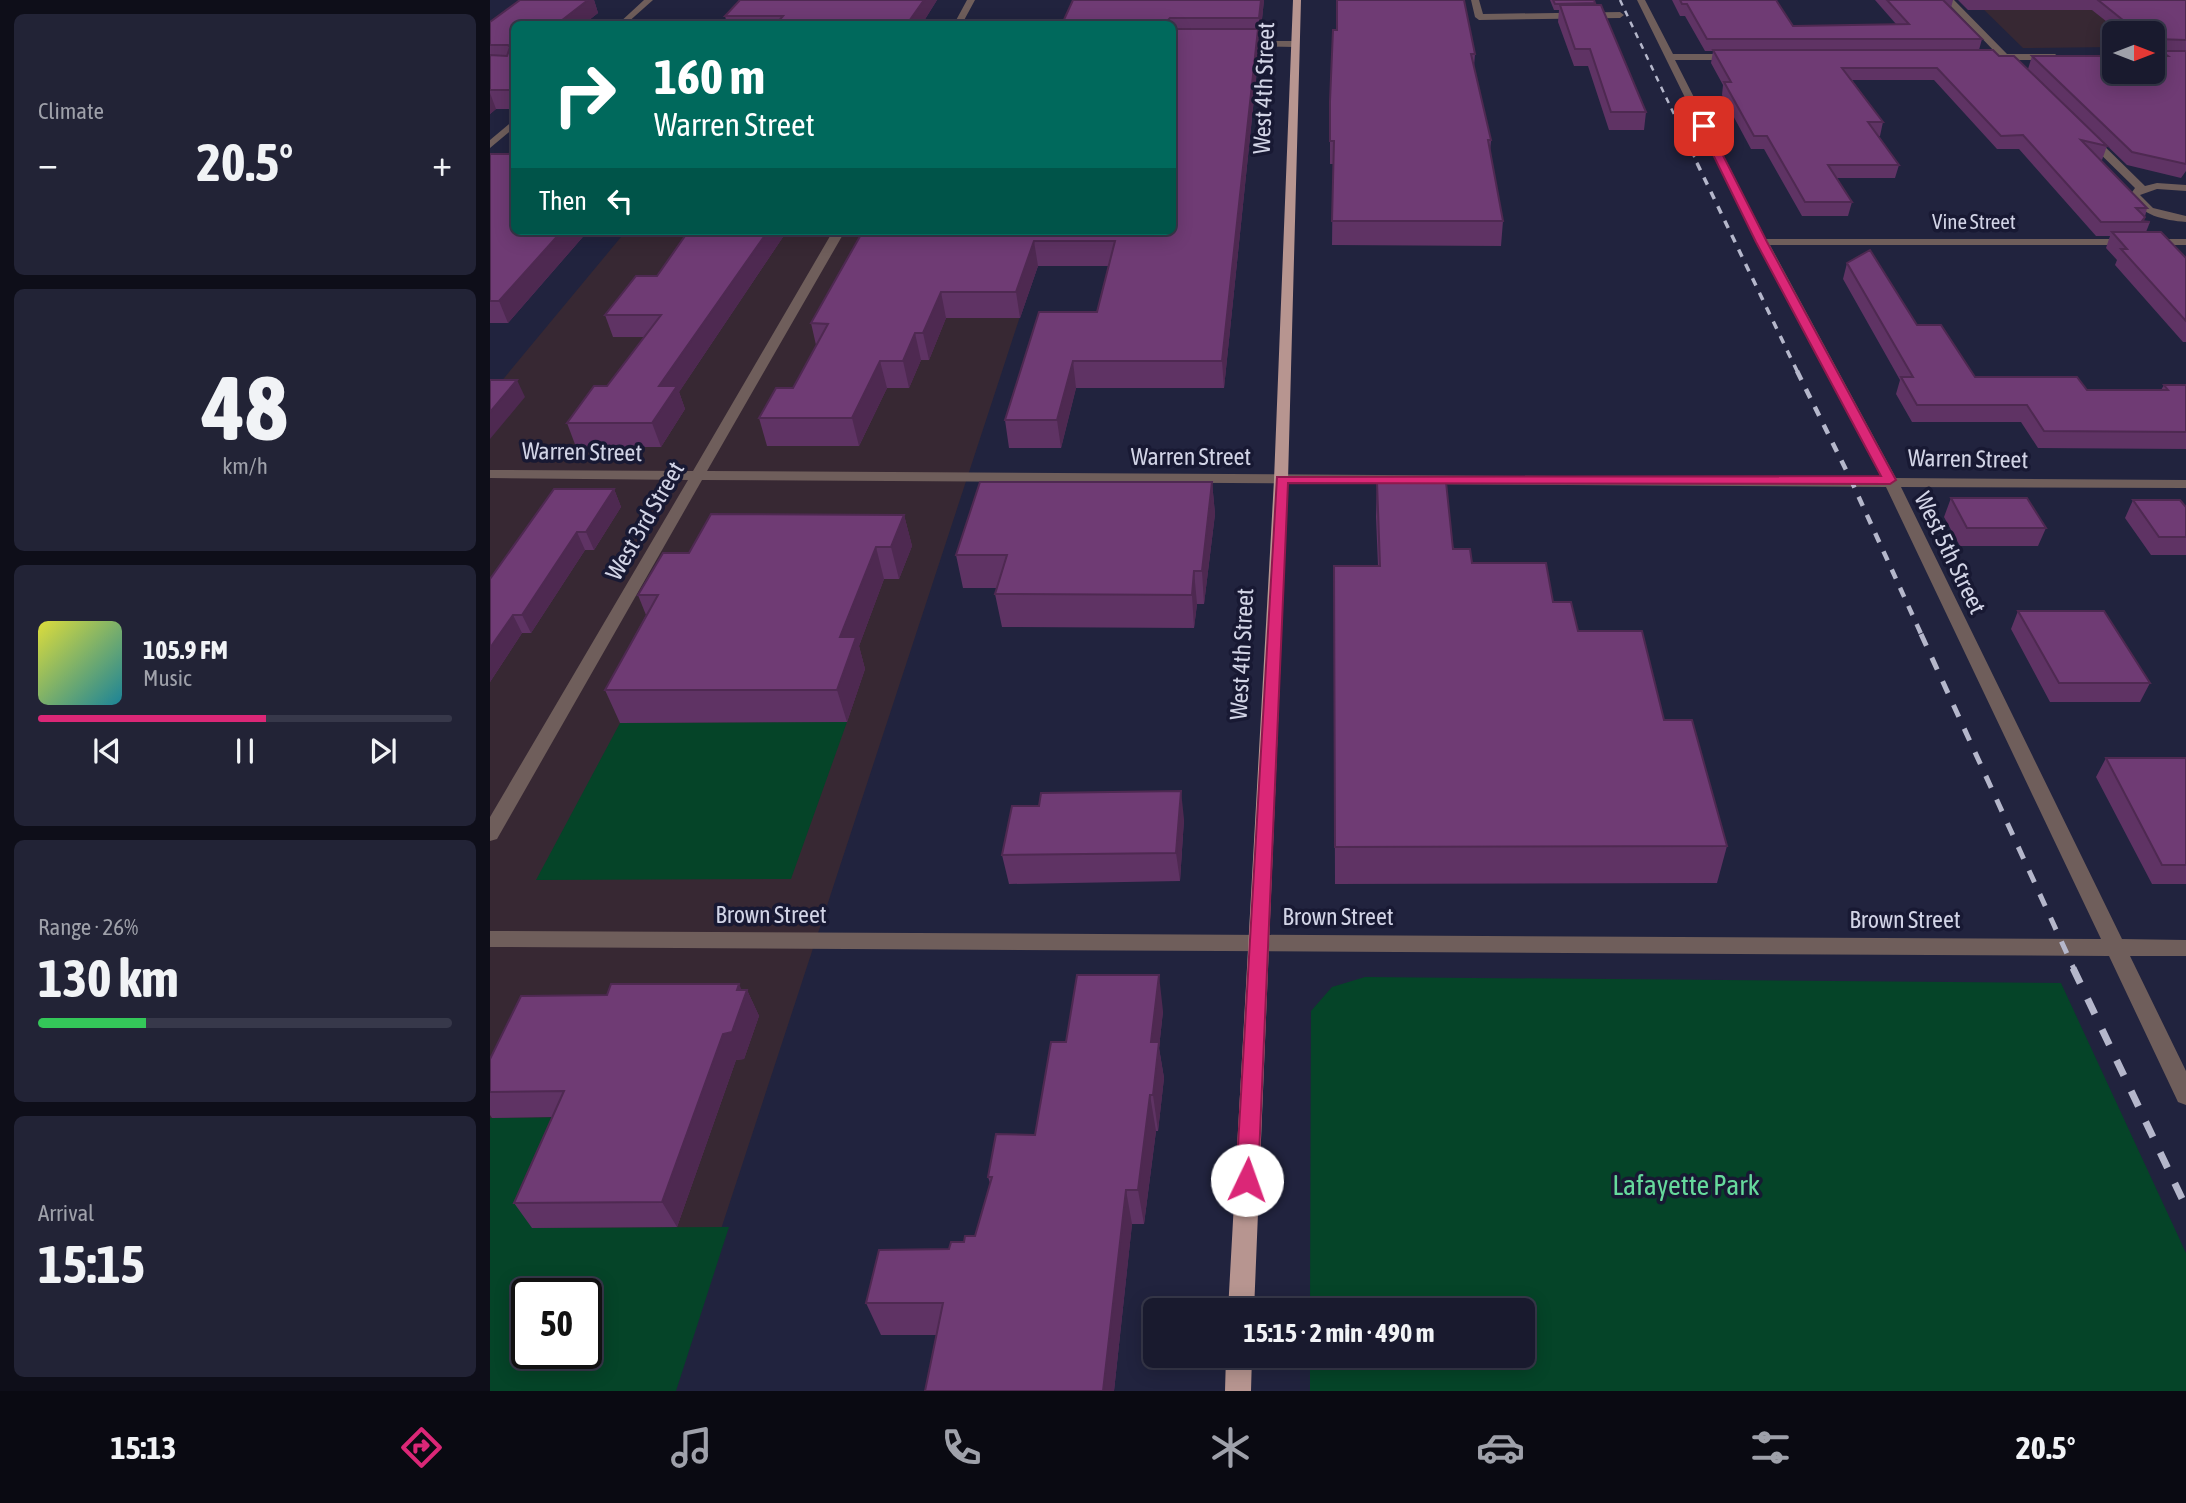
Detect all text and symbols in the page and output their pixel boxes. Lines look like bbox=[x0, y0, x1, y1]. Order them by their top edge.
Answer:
street label: West 4th Street bbox=[1248, 21, 1279, 154]
north arrow bbox=[2102, 21, 2165, 84]
map controls bbox=[2102, 21, 2165, 84]
text: 160 m bbox=[654, 48, 765, 104]
icon: right bbox=[539, 49, 630, 140]
pin bbox=[1674, 96, 1734, 156]
text: Climate bbox=[38, 98, 104, 124]
text: Warren Street bbox=[654, 106, 815, 143]
icon: arrive bbox=[1685, 107, 1723, 145]
text: 20.5° bbox=[197, 132, 293, 192]
text: − bbox=[38, 141, 58, 184]
text: + bbox=[432, 141, 452, 184]
icon: left bbox=[601, 182, 639, 220]
text: Then bbox=[539, 186, 587, 216]
street label: Vine Street bbox=[1932, 209, 2016, 233]
text: 48 bbox=[202, 355, 288, 459]
street label: Warren Street bbox=[522, 437, 643, 466]
street label: Warren Street bbox=[1131, 443, 1251, 470]
street label: Warren Street bbox=[1908, 444, 2029, 473]
text: km/h bbox=[222, 453, 268, 479]
street label: West 3rd Street bbox=[600, 457, 689, 585]
street label: West 5th Street bbox=[1909, 488, 1992, 618]
street label: West 4th Street bbox=[1225, 587, 1258, 721]
text: 105.9 FM bbox=[143, 635, 228, 665]
text: Music bbox=[143, 665, 191, 691]
icon: previous bbox=[88, 732, 126, 770]
icon: pause bbox=[226, 732, 264, 770]
icon: next bbox=[364, 732, 402, 770]
street label: Brown Street bbox=[715, 901, 827, 928]
street label: Brown Street bbox=[1282, 903, 1394, 930]
street label: Brown Street bbox=[1849, 906, 1961, 933]
text: Range · 26% bbox=[38, 914, 138, 940]
text: 130 km bbox=[38, 948, 179, 1008]
position arrow bbox=[1210, 1143, 1284, 1217]
park label: Lafayette Park bbox=[1612, 1169, 1760, 1201]
text: Arrival bbox=[38, 1200, 94, 1226]
text: 15:15 bbox=[38, 1234, 145, 1294]
speed limit sign: 50 bbox=[511, 1278, 602, 1369]
text: 15:15 · 2 min · 490 m bbox=[1244, 1318, 1434, 1348]
icon: directions bbox=[397, 1423, 446, 1472]
icon: music bbox=[667, 1423, 716, 1472]
icon: phone bbox=[937, 1423, 986, 1472]
icon: climate bbox=[1206, 1423, 1255, 1472]
icon: car bbox=[1476, 1423, 1525, 1472]
icon: filters bbox=[1746, 1423, 1795, 1472]
text: 15:13 bbox=[110, 1429, 176, 1466]
text: 20.5° bbox=[2016, 1429, 2075, 1466]

